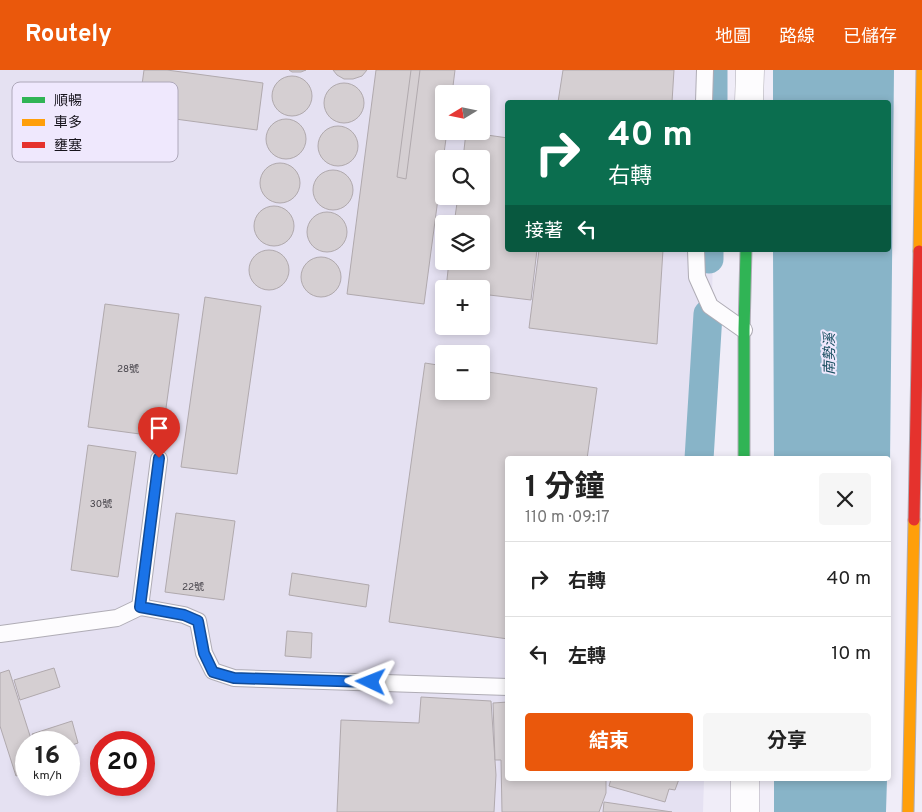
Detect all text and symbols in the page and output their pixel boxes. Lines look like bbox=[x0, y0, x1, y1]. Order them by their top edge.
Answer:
text: Routely bbox=[25, 20, 112, 50]
text: 地圖 bbox=[715, 26, 751, 49]
text: 路線 bbox=[779, 26, 815, 49]
text: 已儲存 bbox=[843, 26, 897, 49]
legend bbox=[12, 82, 178, 162]
north arrow bbox=[435, 85, 490, 140]
map controls bbox=[435, 85, 490, 400]
text: 順暢 bbox=[54, 93, 82, 110]
text: 40 m bbox=[608, 114, 693, 158]
text: 車多 bbox=[54, 115, 82, 132]
icon: right bbox=[525, 120, 590, 185]
text: 壅塞 bbox=[54, 137, 82, 155]
button: search bbox=[435, 150, 490, 205]
text: 右轉 bbox=[608, 164, 652, 191]
button: layers bbox=[435, 215, 490, 270]
icon: left bbox=[573, 215, 601, 243]
text: 接著 bbox=[525, 220, 563, 244]
button: + bbox=[435, 280, 490, 335]
water label: 南勢溪 bbox=[822, 331, 839, 375]
button: − bbox=[435, 345, 490, 400]
house number: 28號 bbox=[117, 363, 139, 376]
pin bbox=[138, 407, 180, 458]
icon: arrive bbox=[145, 414, 173, 442]
text: 1 分鐘 bbox=[525, 470, 605, 507]
button: close bbox=[819, 473, 871, 525]
house number: 30號 bbox=[90, 498, 112, 511]
text: 110 m · 09:17 bbox=[525, 508, 610, 528]
icon: right bbox=[525, 565, 553, 593]
text: 40 m bbox=[826, 567, 871, 591]
text: 右轉 bbox=[568, 570, 606, 594]
house number: 22號 bbox=[182, 581, 204, 594]
icon: left bbox=[525, 640, 553, 668]
text: 10 m bbox=[831, 642, 871, 666]
text: 左轉 bbox=[568, 645, 606, 669]
position arrow bbox=[344, 655, 396, 707]
button: 結束 bbox=[525, 713, 693, 771]
button: 分享 bbox=[703, 713, 871, 771]
speed limit sign: 20 bbox=[90, 731, 155, 796]
text: 16 bbox=[35, 741, 60, 773]
text: km/h bbox=[33, 768, 62, 784]

